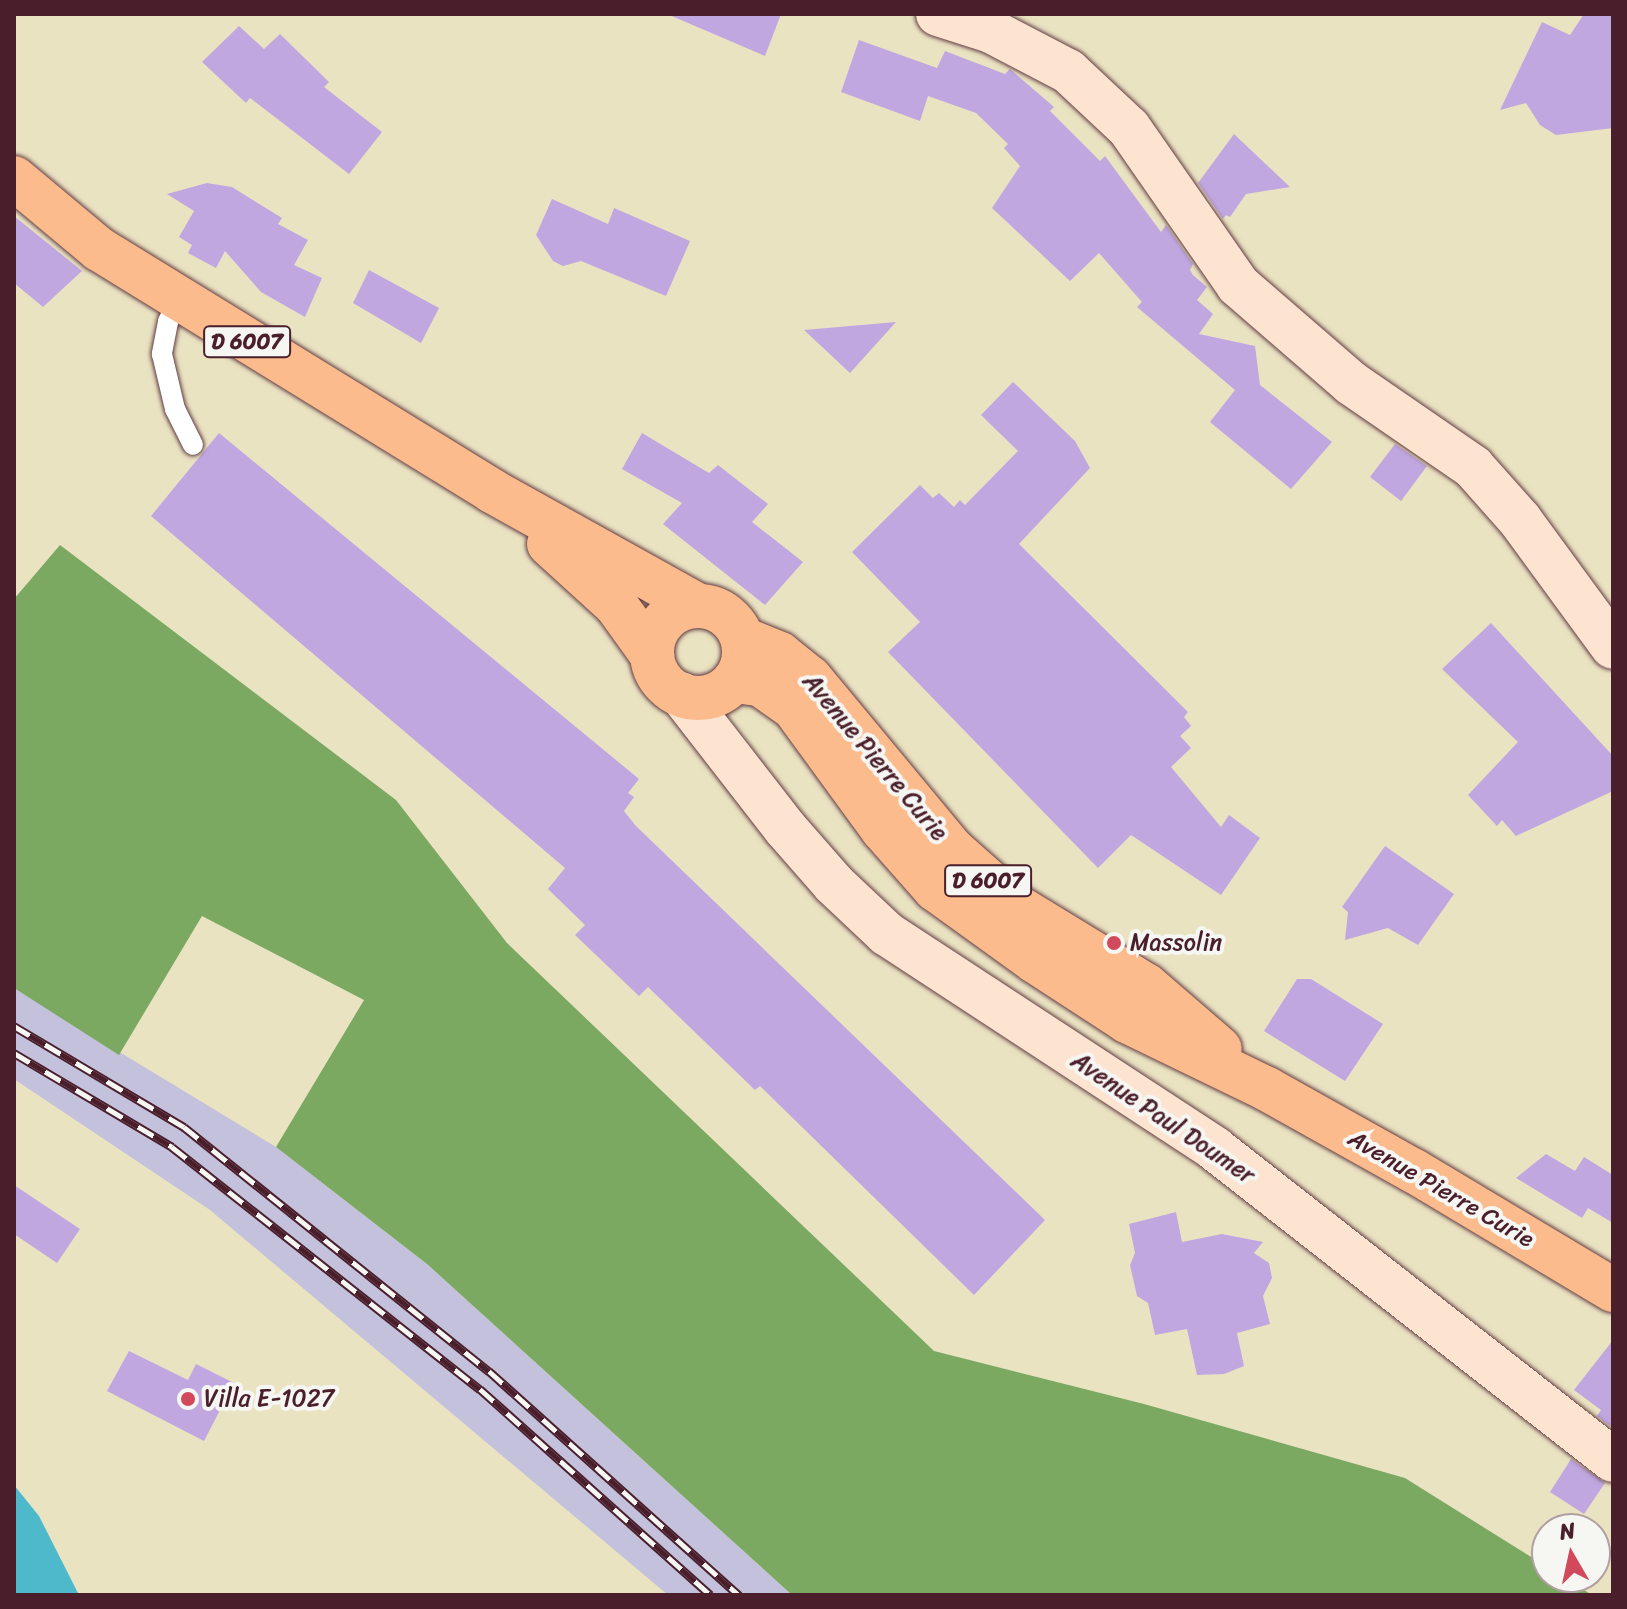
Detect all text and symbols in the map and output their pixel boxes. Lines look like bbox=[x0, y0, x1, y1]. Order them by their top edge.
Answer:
road number: D 6007 bbox=[203, 324, 291, 360]
street label: Avenue Pierre Curie bbox=[797, 667, 953, 847]
road number: D 6007 bbox=[944, 863, 1032, 899]
place label: Massolin bbox=[1130, 929, 1222, 957]
marker: Massolin bbox=[1105, 934, 1123, 952]
street label: Avenue Paul Doumer bbox=[1066, 1046, 1260, 1190]
street label: Avenue Pierre Curie bbox=[1343, 1124, 1539, 1254]
place label: Villa E-1027 bbox=[204, 1385, 334, 1413]
marker: Villa E-1027 bbox=[179, 1390, 197, 1408]
text: N bbox=[1557, 1510, 1578, 1551]
north arrow bbox=[1531, 1513, 1611, 1593]

